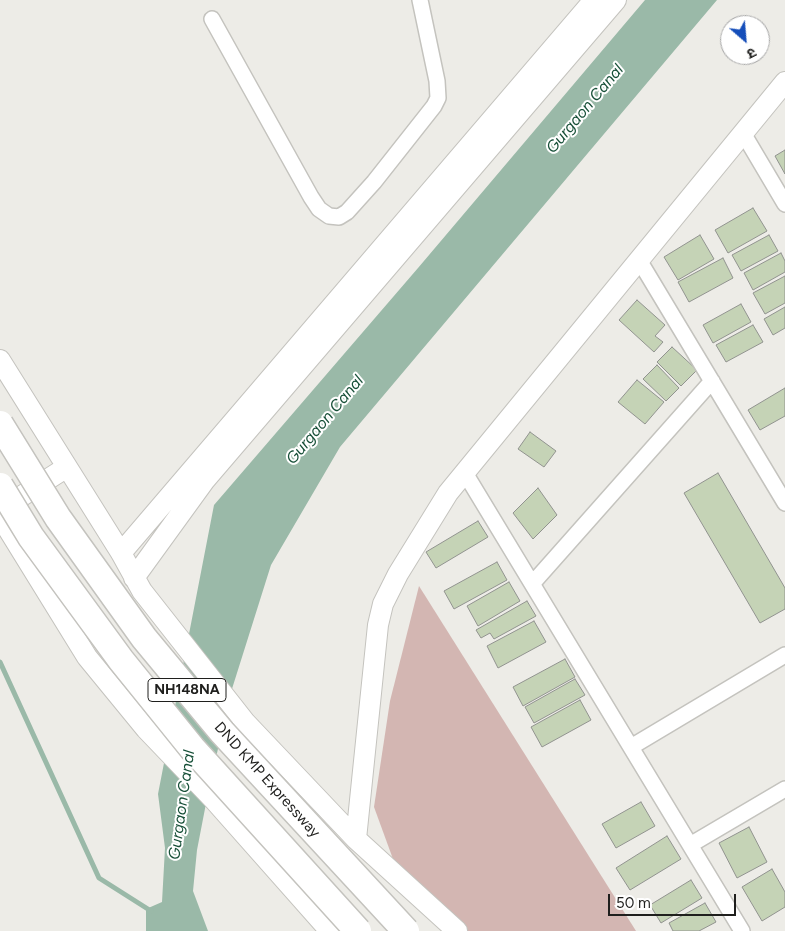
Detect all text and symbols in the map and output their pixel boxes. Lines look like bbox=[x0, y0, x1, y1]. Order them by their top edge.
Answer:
north arrow bbox=[720, 15, 770, 65]
text: उ bbox=[744, 43, 759, 62]
water label: Gurgaon Canal bbox=[542, 61, 628, 157]
water label: Gurgaon Canal bbox=[282, 372, 368, 468]
road number: NH148NA bbox=[148, 678, 226, 702]
street label: DND KMP Expressway bbox=[210, 719, 324, 841]
water label: Gurgaon Canal bbox=[165, 749, 199, 861]
scale bar bbox=[610, 884, 738, 916]
text: 50 m bbox=[616, 894, 651, 912]

